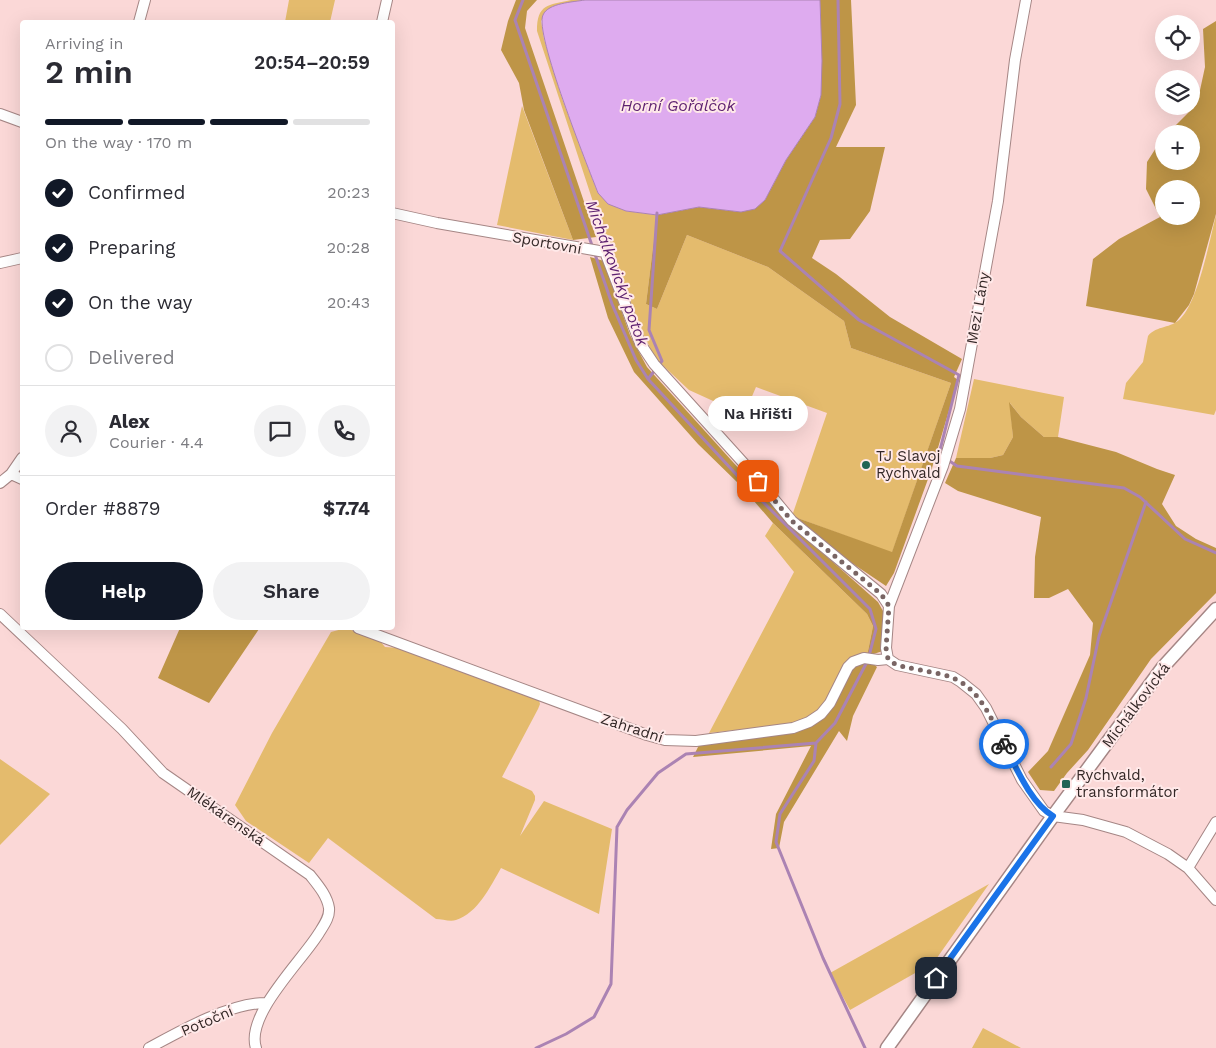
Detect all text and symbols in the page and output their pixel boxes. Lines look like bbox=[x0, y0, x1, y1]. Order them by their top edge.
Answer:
map controls bbox=[1155, 15, 1200, 225]
button: locate bbox=[1155, 15, 1200, 60]
text: Arriving in bbox=[45, 34, 123, 53]
text: 20:54–20:59 bbox=[254, 51, 370, 74]
text: 2 min bbox=[45, 53, 133, 91]
button: layers bbox=[1155, 70, 1200, 115]
water label: Horní Gořalčok bbox=[621, 96, 736, 115]
button: + bbox=[1155, 125, 1200, 170]
text: On the way · 170 m bbox=[45, 133, 192, 152]
icon: check bbox=[45, 179, 73, 207]
button: − bbox=[1155, 180, 1200, 225]
text: Confirmed bbox=[88, 181, 185, 204]
text: 20:23 bbox=[327, 183, 370, 202]
water label: Michálkovický potok bbox=[582, 197, 653, 350]
street label: Sportovní bbox=[511, 228, 583, 258]
icon: check bbox=[45, 234, 73, 262]
text: Preparing bbox=[88, 236, 175, 259]
text: 20:28 bbox=[327, 238, 370, 257]
street label: Mezi Lány bbox=[963, 270, 993, 345]
icon: check bbox=[45, 289, 73, 317]
text: On the way bbox=[88, 291, 192, 314]
text: 20:43 bbox=[327, 293, 370, 312]
text: Delivered bbox=[88, 346, 175, 369]
callout: Na Hřišti bbox=[708, 396, 808, 431]
text: Na Hřišti bbox=[724, 404, 792, 423]
button: person bbox=[45, 405, 97, 457]
button: chat bbox=[254, 405, 306, 457]
button: phone bbox=[318, 405, 370, 457]
text: Alex bbox=[109, 410, 150, 433]
text: Courier · 4.4 bbox=[109, 433, 204, 452]
place label: TJ Slavoj Rychvald bbox=[876, 447, 941, 482]
marker: TJ Slavoj Rychvald bbox=[860, 459, 872, 471]
pin bbox=[737, 460, 779, 502]
icon: bag bbox=[744, 467, 772, 495]
text: Order #8879 bbox=[45, 497, 160, 520]
text: $7.74 bbox=[323, 497, 370, 520]
button: Help bbox=[45, 562, 203, 620]
button: Share bbox=[213, 562, 370, 620]
street label: Michálkovická bbox=[1098, 659, 1174, 751]
street label: Zahradní bbox=[599, 710, 665, 746]
courier bbox=[979, 719, 1029, 769]
icon: bike bbox=[990, 730, 1018, 758]
place label: Rychvald, transformátor bbox=[1076, 766, 1179, 801]
marker: Rychvald, transformátor bbox=[1060, 778, 1072, 790]
street label: Mlékárenská bbox=[183, 782, 269, 850]
pin bbox=[915, 957, 957, 999]
icon: home bbox=[922, 964, 950, 992]
street label: Potoční bbox=[178, 1002, 236, 1040]

